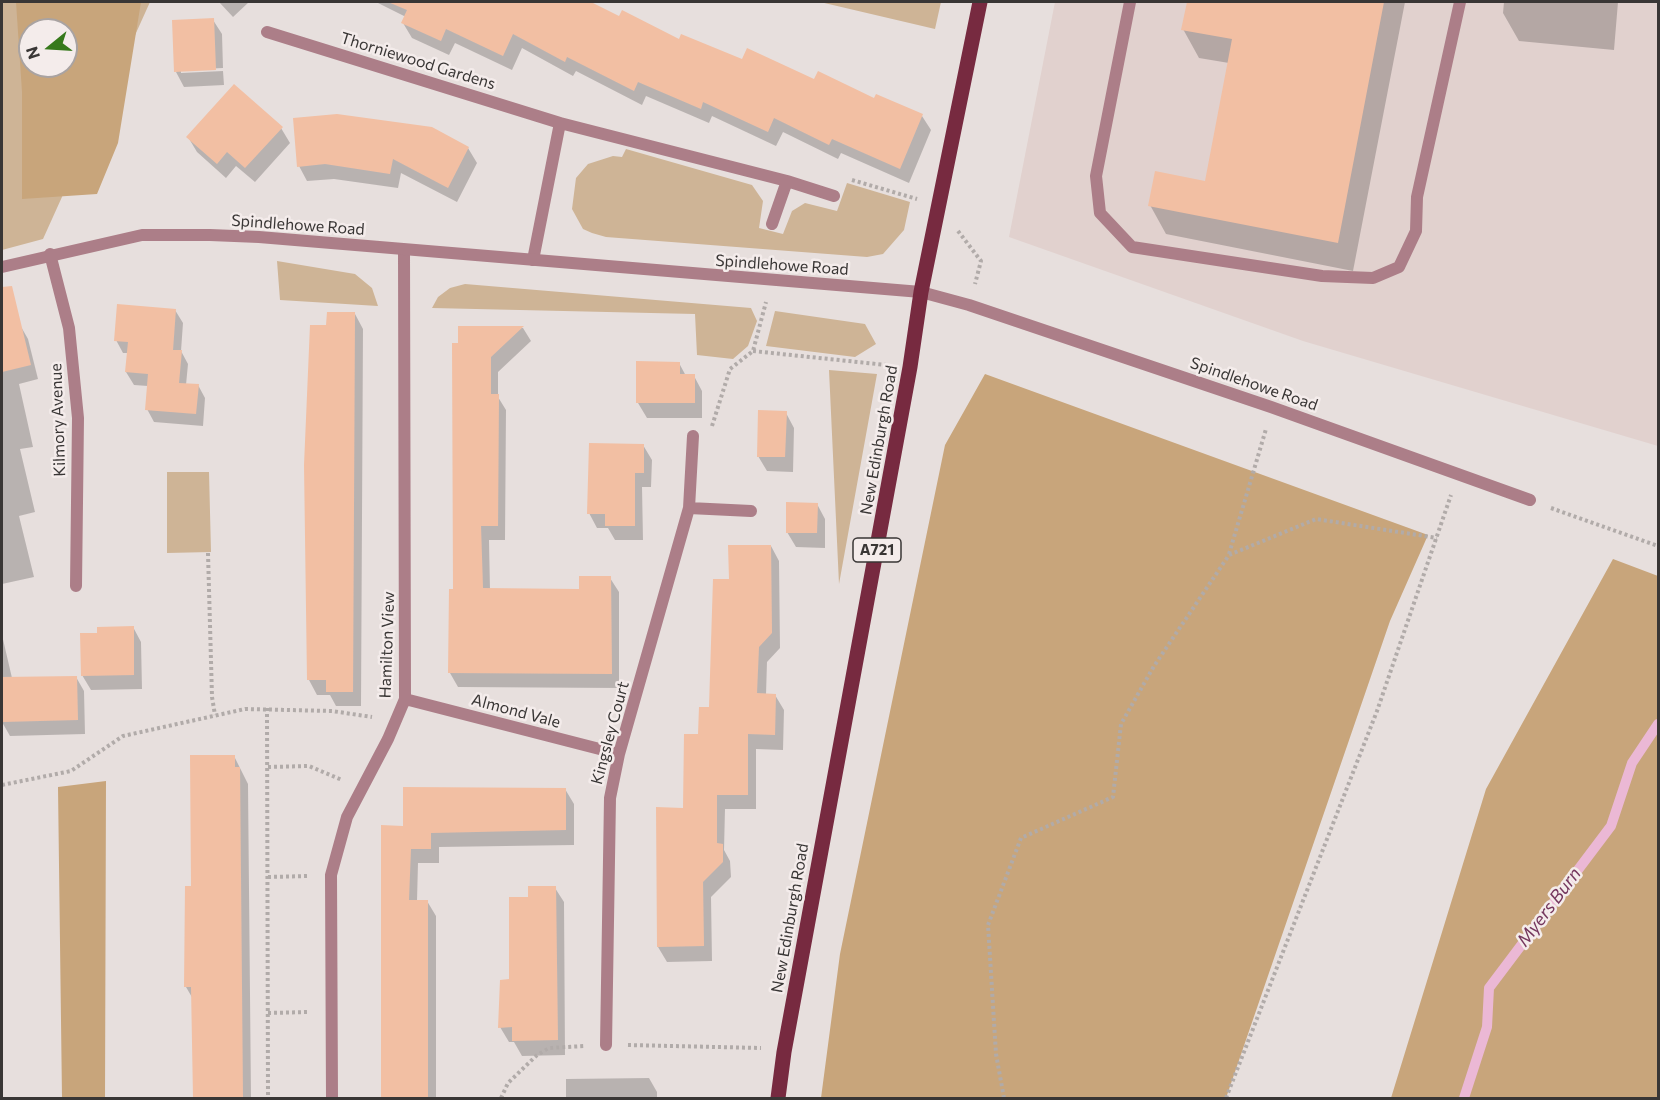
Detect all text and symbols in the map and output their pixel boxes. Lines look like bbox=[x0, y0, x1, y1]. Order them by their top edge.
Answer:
north arrow bbox=[18, 18, 78, 78]
street label: Thorniewood Gardens bbox=[338, 28, 498, 94]
text: N bbox=[21, 44, 43, 62]
street label: Spindlehowe Road bbox=[231, 211, 365, 239]
street label: Spindlehowe Road bbox=[715, 251, 849, 279]
street label: Spindlehowe Road bbox=[1188, 353, 1320, 415]
street label: Kilmory Avenue bbox=[46, 363, 70, 477]
street label: New Edinburgh Road bbox=[856, 364, 902, 516]
road number: A721 bbox=[853, 538, 901, 562]
street label: Hamilton View bbox=[376, 591, 398, 699]
street label: Kingsley Court bbox=[587, 679, 633, 787]
street label: Almond Vale bbox=[470, 690, 562, 732]
street label: New Edinburgh Road bbox=[767, 842, 813, 994]
water label: Myers Burn bbox=[1512, 863, 1586, 951]

